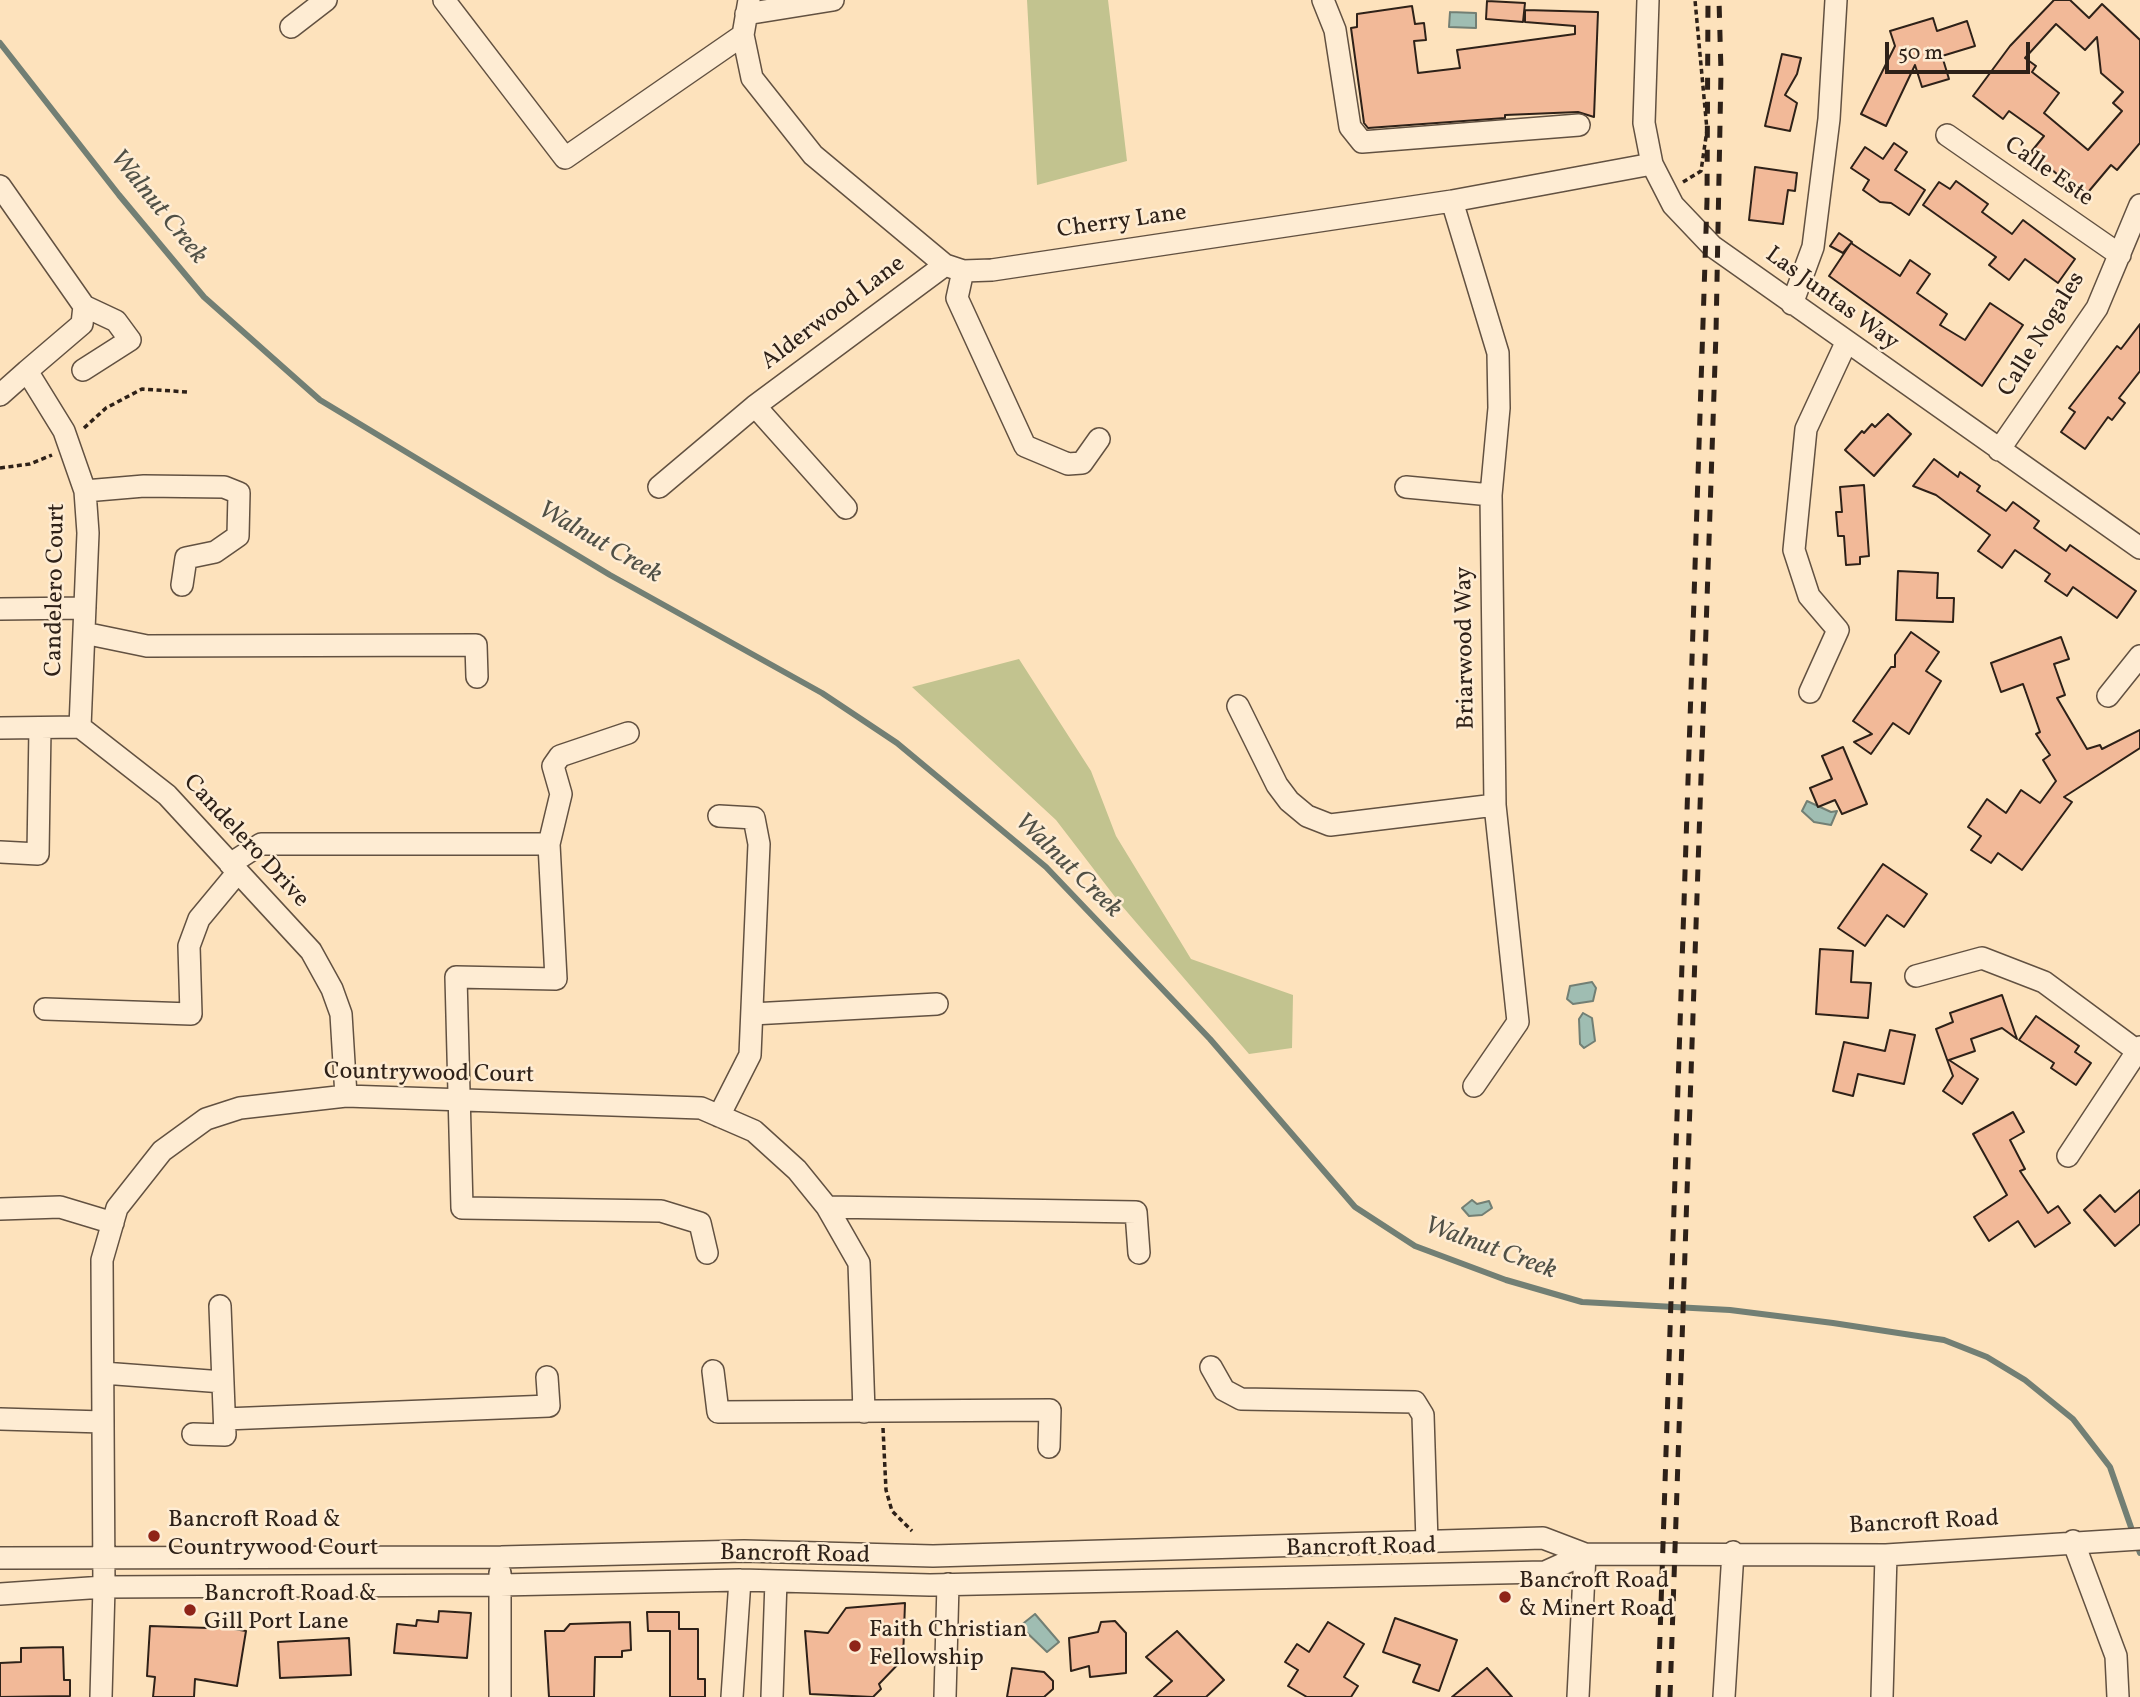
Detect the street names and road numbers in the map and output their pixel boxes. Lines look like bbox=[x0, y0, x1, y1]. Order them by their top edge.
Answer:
street label: Calle Este bbox=[1998, 132, 2098, 214]
street label: Cherry Lane bbox=[1055, 200, 1189, 246]
street label: Las Juntas Way bbox=[1759, 242, 1903, 358]
street label: Alderwood Lane bbox=[757, 251, 911, 377]
street label: Calle Nogales bbox=[1993, 267, 2093, 403]
street label: Candelero Court bbox=[41, 503, 73, 677]
street label: Briarwood Way bbox=[1451, 566, 1483, 730]
street label: Candelero Drive bbox=[176, 769, 314, 915]
street label: Countrywood Court bbox=[324, 1059, 534, 1091]
street label: Bancroft Road bbox=[1848, 1506, 2000, 1542]
street label: Bancroft Road bbox=[1286, 1533, 1436, 1565]
street label: Bancroft Road bbox=[720, 1540, 870, 1572]

